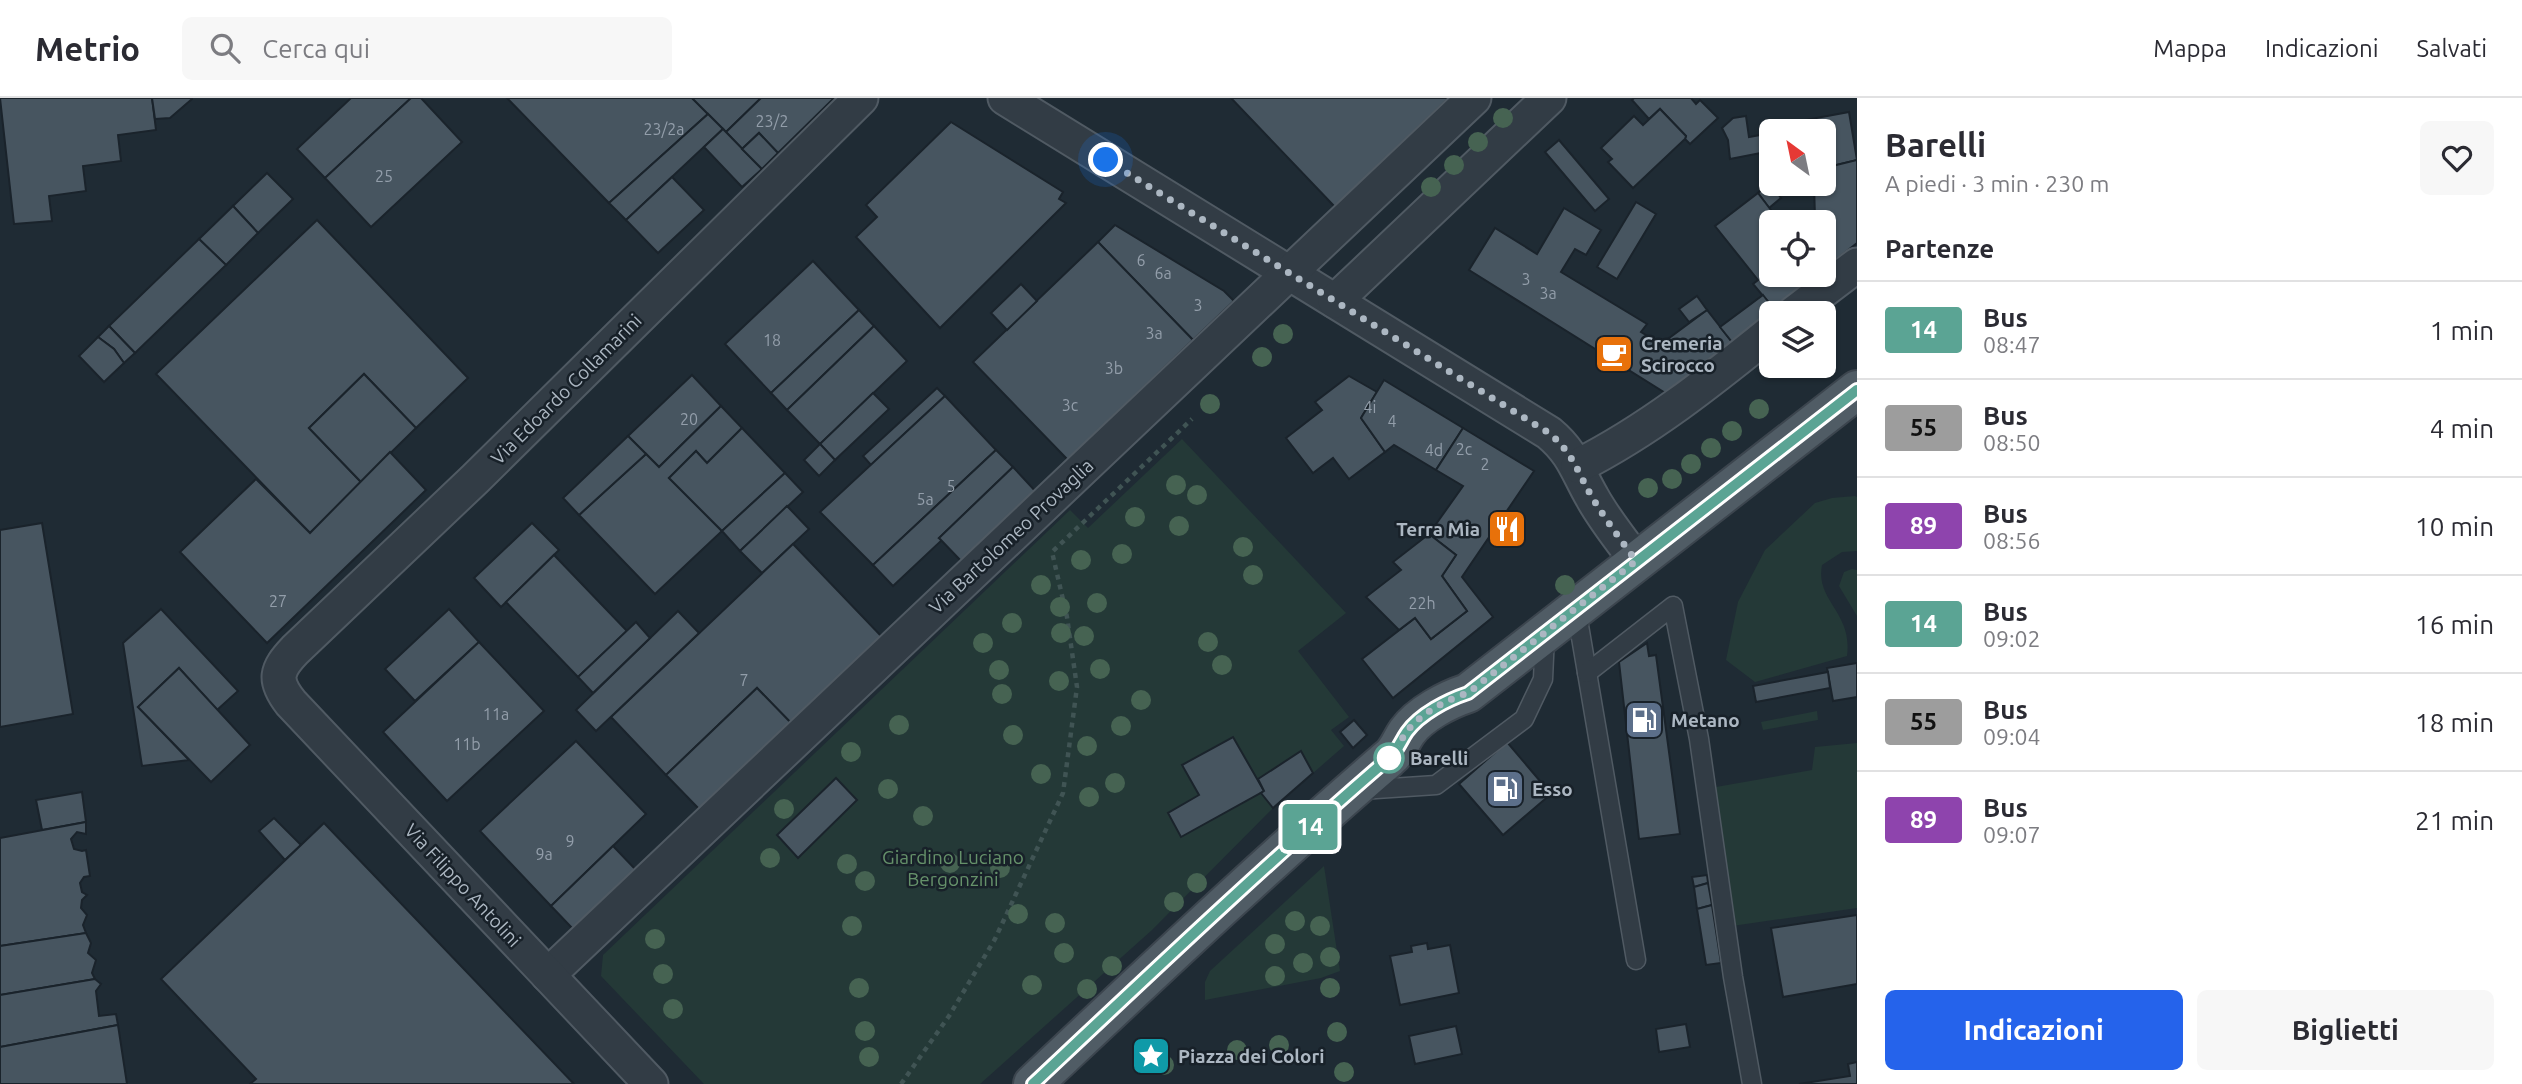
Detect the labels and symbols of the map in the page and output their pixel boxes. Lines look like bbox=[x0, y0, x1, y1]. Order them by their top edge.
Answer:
house number: 23/2 bbox=[756, 112, 788, 130]
north arrow bbox=[1759, 119, 1836, 196]
house number: 23/2a bbox=[643, 120, 685, 138]
your location bbox=[1088, 142, 1123, 177]
house number: 25 bbox=[375, 167, 393, 185]
house number: 6 bbox=[1136, 251, 1146, 269]
house number: 6a bbox=[1154, 264, 1172, 282]
house number: 3 bbox=[1521, 270, 1531, 288]
house number: 3a bbox=[1539, 284, 1557, 302]
house number: 3 bbox=[1193, 296, 1203, 314]
street label: Via Edoardo Collamarini bbox=[486, 309, 646, 469]
house number: 3a bbox=[1145, 324, 1163, 342]
house number: 18 bbox=[763, 331, 781, 349]
place label: Cremeria Scirocco bbox=[1641, 332, 1722, 376]
cafe icon: Cremeria Scirocco bbox=[1593, 333, 1635, 375]
house number: 3b bbox=[1105, 359, 1123, 377]
house number: 3c bbox=[1062, 396, 1079, 414]
house number: 4i bbox=[1364, 398, 1376, 416]
house number: 20 bbox=[680, 410, 698, 428]
house number: 4 bbox=[1387, 412, 1397, 430]
house number: 2c bbox=[1456, 440, 1473, 458]
house number: 4d bbox=[1425, 441, 1443, 459]
street label: Via Bartolomeo Provaglia bbox=[924, 454, 1098, 618]
house number: 2 bbox=[1480, 455, 1490, 473]
house number: 5 bbox=[946, 477, 956, 495]
house number: 5a bbox=[916, 490, 934, 508]
restaurant icon: Terra Mia bbox=[1486, 508, 1528, 550]
place label: Terra Mia bbox=[1396, 518, 1480, 540]
house number: 27 bbox=[269, 592, 287, 610]
house number: 22h bbox=[1408, 594, 1436, 612]
house number: 7 bbox=[739, 671, 749, 689]
fuel station icon: Metano bbox=[1623, 699, 1665, 741]
house number: 11a bbox=[483, 705, 509, 723]
place label: Metano bbox=[1671, 709, 1740, 731]
house number: 11b bbox=[453, 735, 481, 753]
marker: Barelli bbox=[1374, 743, 1404, 773]
place label: Barelli bbox=[1410, 747, 1468, 769]
fuel station icon: Esso bbox=[1484, 768, 1526, 810]
place label: Esso bbox=[1532, 778, 1573, 800]
line badge: 14 bbox=[1278, 804, 1342, 850]
street label: Via Filippo Antolini bbox=[400, 819, 526, 951]
house number: 9 bbox=[565, 832, 575, 850]
house number: 9a bbox=[535, 845, 553, 863]
park label: Giardino Luciano Bergonzini bbox=[882, 846, 1024, 890]
place icon: Piazza dei Colori bbox=[1130, 1035, 1172, 1077]
place label: Piazza dei Colori bbox=[1178, 1045, 1325, 1067]

